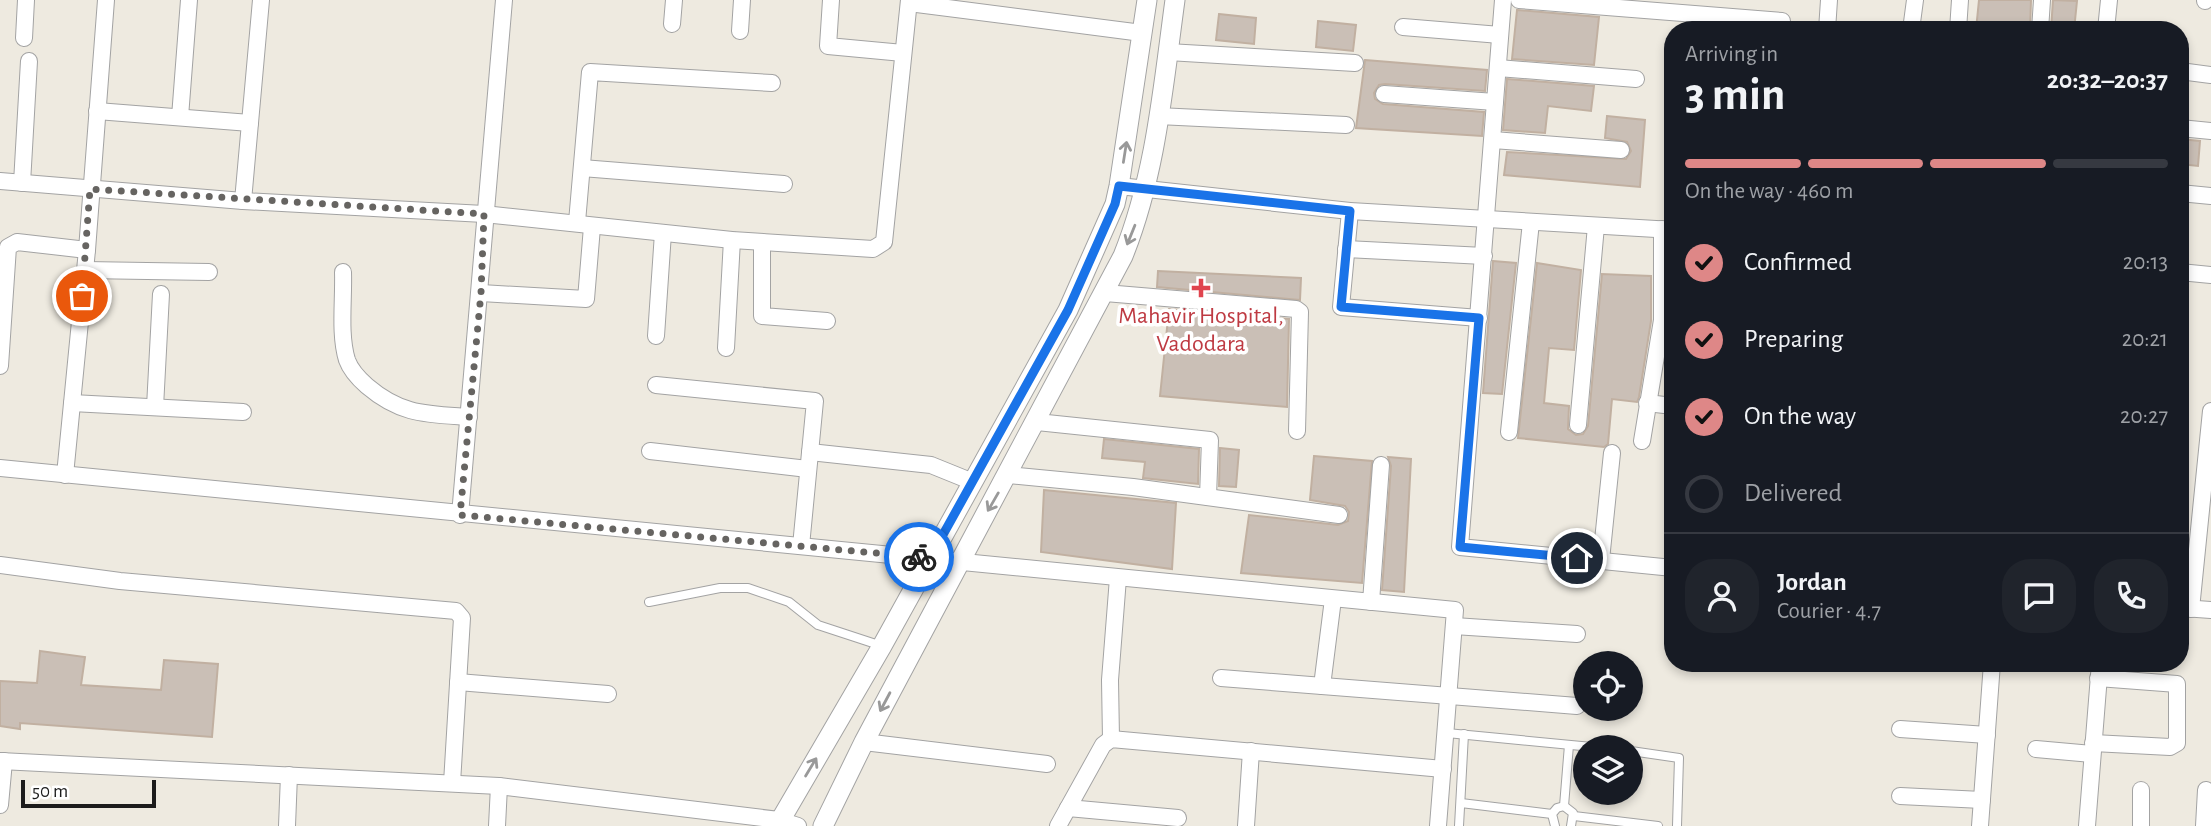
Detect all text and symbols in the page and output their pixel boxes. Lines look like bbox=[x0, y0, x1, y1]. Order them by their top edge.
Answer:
text: Arriving in bbox=[1685, 43, 1778, 66]
text: 20:32–20:37 bbox=[2047, 67, 2168, 93]
text: 3 min bbox=[1685, 72, 1785, 118]
one-way arrow bbox=[1118, 141, 1131, 164]
text: On the way · 460 m bbox=[1685, 180, 1853, 203]
one-way arrow bbox=[1124, 224, 1137, 245]
icon: check bbox=[1685, 244, 1723, 282]
text: Confirmed bbox=[1744, 249, 1852, 275]
text: 20:13 bbox=[2123, 251, 2168, 274]
pin bbox=[52, 266, 112, 326]
icon: bag bbox=[63, 277, 101, 315]
marker: Mahavir Hospital, Vadodara bbox=[1191, 278, 1211, 298]
place label: Mahavir Hospital, Vadodara bbox=[1118, 304, 1284, 356]
icon: check bbox=[1685, 321, 1723, 359]
text: Preparing bbox=[1744, 326, 1843, 352]
text: 20:21 bbox=[2122, 328, 2168, 351]
icon: check bbox=[1685, 398, 1723, 436]
text: On the way bbox=[1744, 403, 1856, 429]
text: 20:27 bbox=[2120, 405, 2168, 428]
text: Delivered bbox=[1744, 480, 1842, 506]
one-way arrow bbox=[986, 492, 1000, 512]
courier bbox=[884, 522, 954, 592]
pin bbox=[1547, 528, 1607, 588]
icon: bike bbox=[900, 538, 938, 576]
icon: home bbox=[1558, 539, 1596, 577]
button: person bbox=[1685, 559, 1759, 633]
button: chat bbox=[2002, 559, 2076, 633]
button: phone bbox=[2094, 559, 2168, 633]
text: Jordan bbox=[1777, 569, 1847, 595]
text: Courier · 4.7 bbox=[1777, 600, 1881, 623]
map controls bbox=[1573, 651, 1643, 805]
button: locate bbox=[1573, 651, 1643, 721]
one-way arrow bbox=[878, 692, 892, 712]
button: layers bbox=[1573, 735, 1643, 805]
one-way arrow bbox=[804, 758, 818, 778]
scale bar bbox=[21, 777, 156, 809]
text: 50 m bbox=[32, 782, 68, 801]

